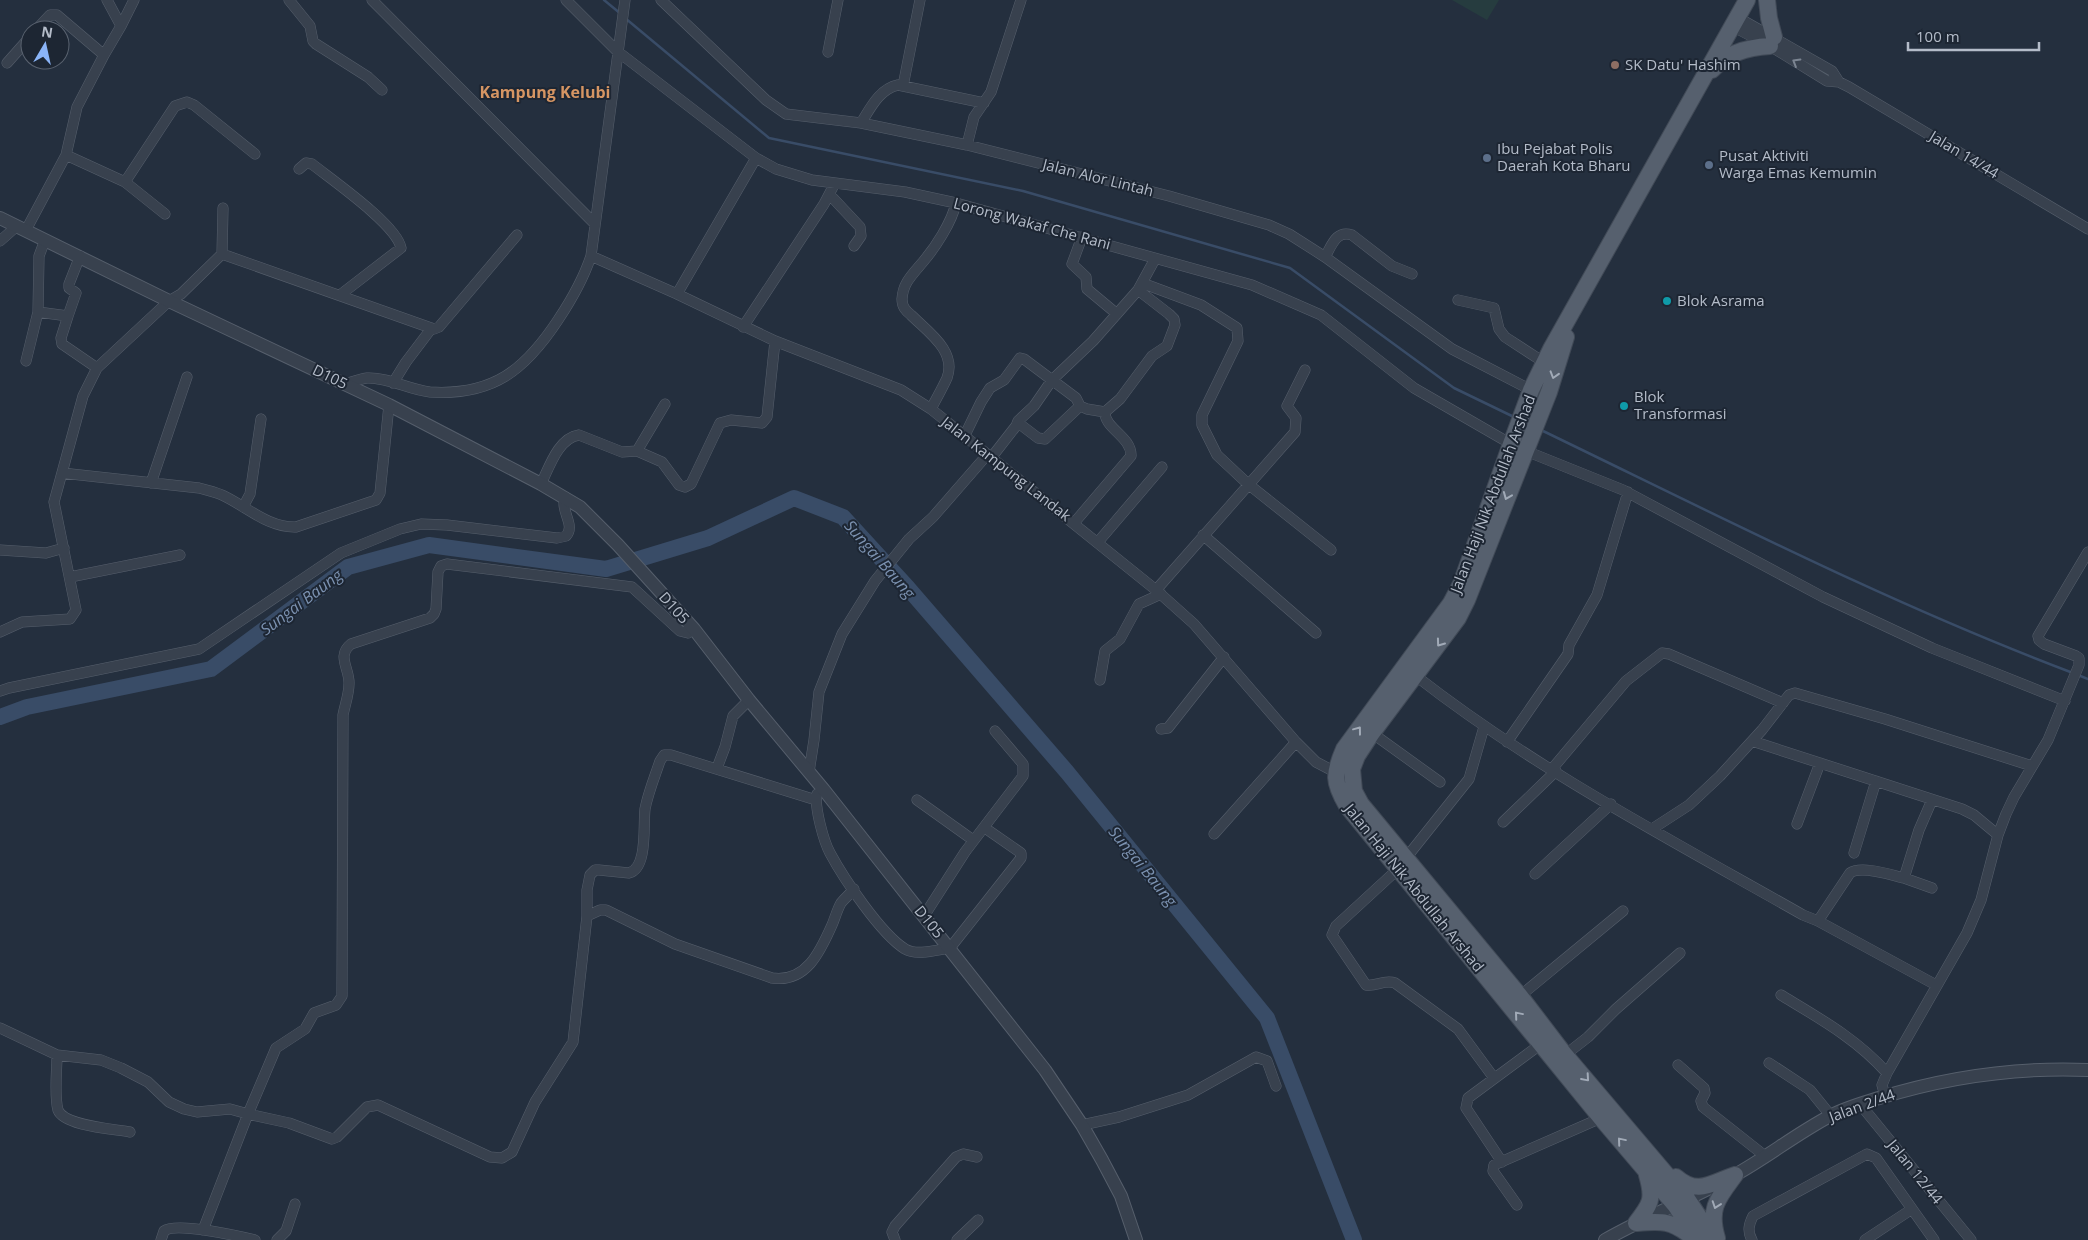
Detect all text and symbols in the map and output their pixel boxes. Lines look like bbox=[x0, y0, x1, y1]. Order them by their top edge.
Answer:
north arrow bbox=[20, 20, 70, 70]
scale bar bbox=[1908, 20, 2039, 52]
text: N bbox=[40, 21, 54, 42]
text: 100 m bbox=[1916, 26, 1960, 46]
place label: SK Datu' Hashim bbox=[1625, 54, 1741, 74]
marker: SK Datu' Hashim bbox=[1609, 59, 1621, 71]
one-way arrow bbox=[1793, 59, 1802, 68]
district label: Kampung Kelubi bbox=[480, 81, 610, 103]
street label: Jalan 14/44 bbox=[1924, 125, 2003, 183]
place label: Ibu Pejabat Polis Daerah Kota Bharu bbox=[1497, 138, 1631, 175]
place label: Pusat Aktiviti Warga Emas Kemumin bbox=[1719, 145, 1877, 182]
marker: Ibu Pejabat Polis Daerah Kota Bharu bbox=[1481, 152, 1493, 164]
street label: Jalan Alor Lintah bbox=[1039, 153, 1156, 200]
marker: Pusat Aktiviti Warga Emas Kemumin bbox=[1703, 159, 1715, 171]
street label: Lorong Wakaf Che Rani bbox=[951, 192, 1113, 254]
place label: Blok Asrama bbox=[1677, 290, 1765, 310]
marker: Blok Asrama bbox=[1661, 295, 1673, 307]
street label: D105 bbox=[310, 359, 351, 393]
one-way arrow bbox=[1550, 370, 1560, 379]
place label: Blok Transformasi bbox=[1634, 386, 1726, 423]
street label: Jalan Haji Nik Abdullah Arshad bbox=[1444, 392, 1539, 598]
marker: Blok Transformasi bbox=[1618, 400, 1630, 412]
street label: Jalan Kampung Landak bbox=[936, 410, 1076, 525]
one-way arrow bbox=[1503, 491, 1514, 500]
water label: Sungai Baung bbox=[840, 515, 921, 604]
water label: Sungai Baung bbox=[255, 563, 347, 640]
street label: D105 bbox=[655, 587, 694, 628]
one-way arrow bbox=[1437, 637, 1446, 647]
one-way arrow bbox=[1352, 726, 1361, 736]
street label: Jalan Haji Nik Abdullah Arshad bbox=[1339, 798, 1489, 976]
water label: Sungai Baung bbox=[1104, 821, 1183, 911]
street label: D105 bbox=[910, 901, 949, 942]
one-way arrow bbox=[1514, 1012, 1523, 1021]
one-way arrow bbox=[1580, 1073, 1589, 1082]
street label: Jalan 2/44 bbox=[1824, 1084, 1898, 1127]
street label: Jalan 12/44 bbox=[1882, 1133, 1948, 1208]
one-way arrow bbox=[1618, 1138, 1626, 1147]
one-way arrow bbox=[1712, 1200, 1722, 1209]

